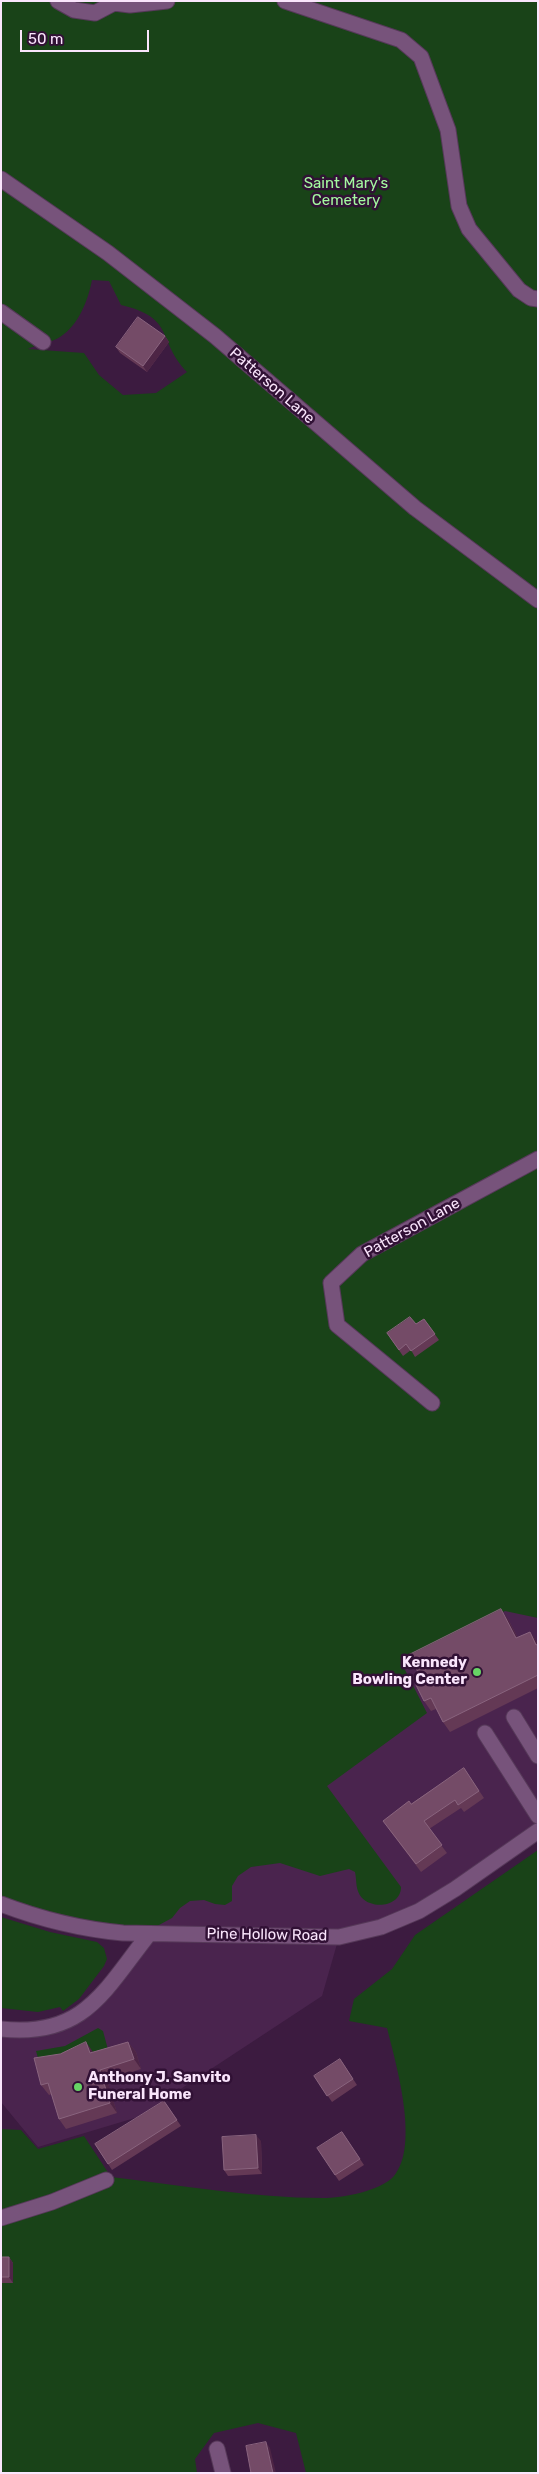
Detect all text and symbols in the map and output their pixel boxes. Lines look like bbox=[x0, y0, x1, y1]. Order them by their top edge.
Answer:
scale bar bbox=[22, 20, 151, 52]
text: 50 m bbox=[28, 30, 63, 48]
park label: Saint Mary's Cemetery bbox=[304, 175, 388, 210]
street label: Patterson Lane bbox=[226, 344, 318, 428]
street label: Patterson Lane bbox=[361, 1194, 463, 1262]
place label: Kennedy Bowling Center bbox=[352, 1654, 467, 1689]
marker: Kennedy Bowling Center bbox=[471, 1666, 483, 1678]
street label: Pine Hollow Road bbox=[207, 1925, 327, 1945]
place label: Anthony J. Sanvito Funeral Home bbox=[88, 2069, 231, 2104]
marker: Anthony J. Sanvito Funeral Home bbox=[72, 2081, 84, 2093]

